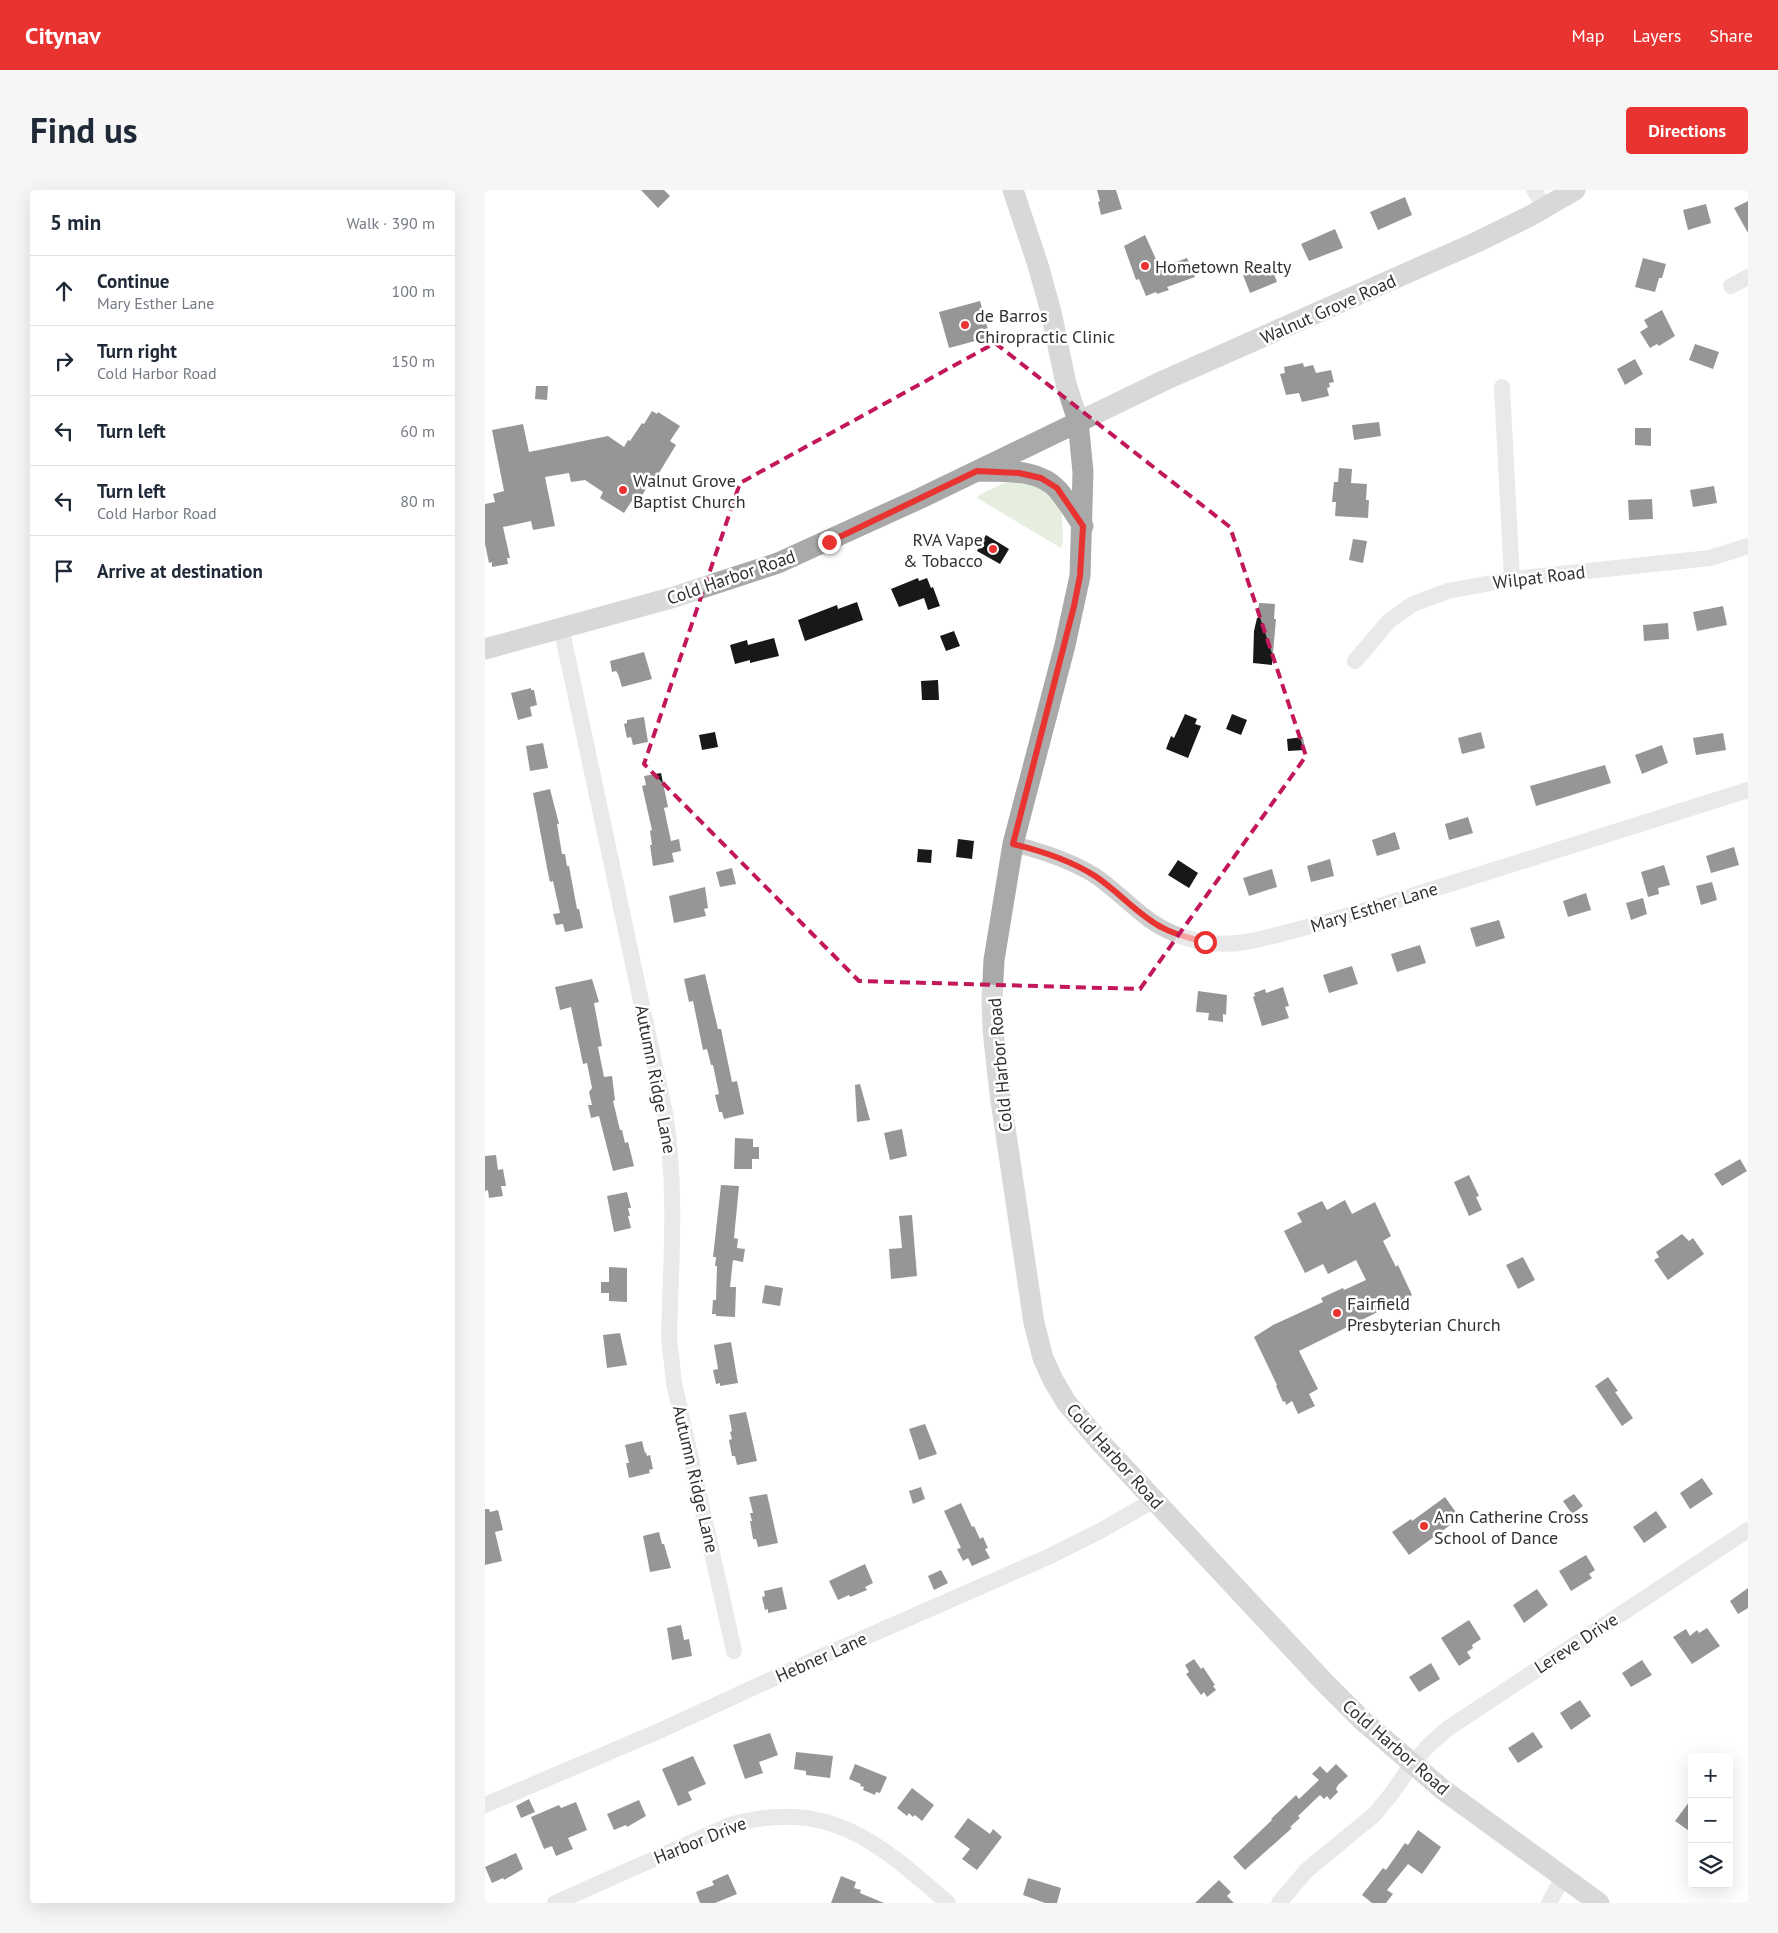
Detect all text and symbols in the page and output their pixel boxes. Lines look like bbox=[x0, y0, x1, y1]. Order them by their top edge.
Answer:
text: Citynav bbox=[25, 20, 101, 51]
text: Map bbox=[1572, 24, 1604, 47]
text: Layers bbox=[1632, 24, 1681, 47]
text: Share bbox=[1709, 24, 1753, 47]
text: Find us bbox=[30, 107, 138, 153]
button: Directions bbox=[1626, 107, 1748, 154]
text: 5 min bbox=[50, 209, 101, 236]
text: Walk · 390 m bbox=[346, 213, 435, 233]
place label: Hometown Realty bbox=[1155, 255, 1292, 278]
marker: Hometown Realty bbox=[1139, 260, 1151, 272]
text: Continue bbox=[97, 269, 169, 293]
street label: Walnut Grove Road bbox=[1257, 269, 1399, 349]
icon: ahead bbox=[50, 277, 78, 305]
text: 100 m bbox=[392, 281, 435, 301]
text: Mary Esther Lane bbox=[97, 293, 214, 313]
place label: de Barros Chiropractic Clinic bbox=[975, 304, 1115, 348]
marker: de Barros Chiropractic Clinic bbox=[959, 319, 971, 331]
text: Turn right bbox=[97, 339, 177, 363]
icon: right bbox=[50, 347, 78, 375]
text: 150 m bbox=[392, 351, 435, 371]
text: Cold Harbor Road bbox=[97, 363, 217, 383]
icon: left bbox=[50, 417, 78, 445]
text: Turn left bbox=[97, 419, 166, 443]
text: 60 m bbox=[400, 421, 435, 441]
place label: Walnut Grove Baptist Church bbox=[633, 469, 746, 513]
text: Turn left bbox=[97, 479, 166, 503]
marker: Walnut Grove Baptist Church bbox=[617, 484, 629, 496]
icon: left bbox=[50, 487, 78, 515]
text: 80 m bbox=[400, 491, 435, 511]
text: Cold Harbor Road bbox=[97, 503, 217, 523]
place label: RVA Vape & Tobacco bbox=[903, 528, 983, 572]
route end bbox=[818, 531, 841, 554]
marker: RVA Vape & Tobacco bbox=[987, 543, 999, 555]
street label: Cold Harbor Road bbox=[664, 544, 798, 610]
icon: arrive bbox=[50, 557, 78, 585]
text: Arrive at destination bbox=[97, 559, 263, 583]
street label: Wilpat Road bbox=[1492, 560, 1586, 594]
street label: Mary Esther Lane bbox=[1308, 877, 1440, 937]
route start bbox=[1194, 931, 1217, 954]
street label: Cold Harbor Road bbox=[983, 997, 1017, 1133]
street label: Autumn Ridge Lane bbox=[630, 1003, 682, 1155]
place label: Fairfield Presbyterian Church bbox=[1347, 1292, 1501, 1336]
marker: Fairfield Presbyterian Church bbox=[1331, 1307, 1343, 1319]
street label: Cold Harbor Road bbox=[1061, 1398, 1169, 1514]
street label: Autumn Ridge Lane bbox=[668, 1403, 724, 1555]
place label: Ann Catherine Cross School of Dance bbox=[1434, 1505, 1589, 1549]
marker: Ann Catherine Cross School of Dance bbox=[1418, 1520, 1430, 1532]
street label: Lereve Drive bbox=[1530, 1607, 1622, 1679]
street label: Hebner Lane bbox=[772, 1627, 870, 1687]
street label: Cold Harbor Road bbox=[1338, 1694, 1454, 1800]
map controls bbox=[1688, 1753, 1733, 1888]
button: + bbox=[1688, 1753, 1733, 1798]
button: − bbox=[1688, 1798, 1733, 1843]
street label: Harbor Drive bbox=[650, 1811, 750, 1869]
button: layers bbox=[1688, 1843, 1733, 1888]

